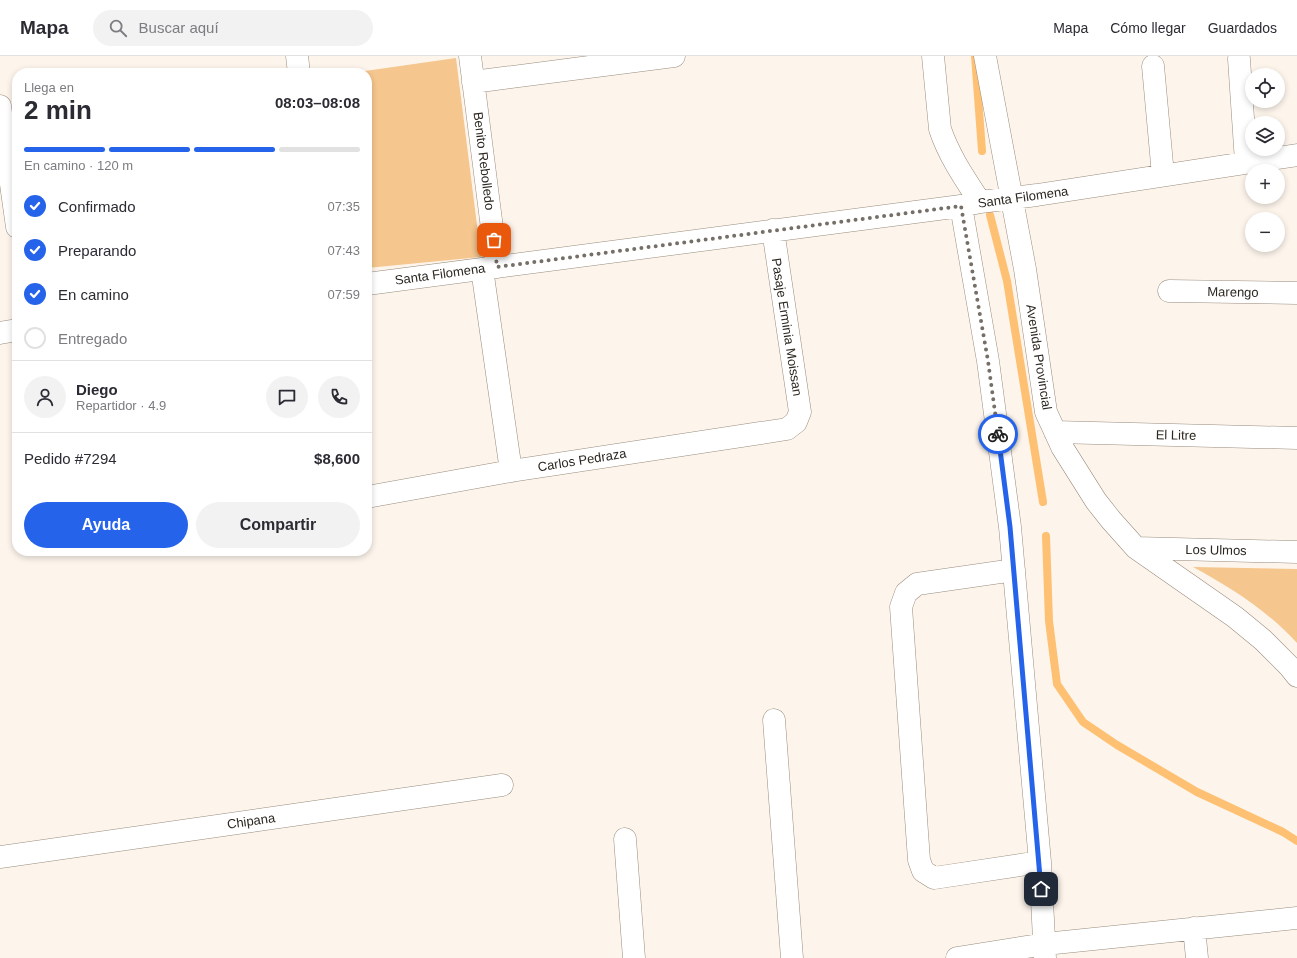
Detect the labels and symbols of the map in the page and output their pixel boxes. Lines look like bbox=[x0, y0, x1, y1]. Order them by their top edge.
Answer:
street label: Benito Rebolledo bbox=[471, 111, 497, 211]
street label: Santa Filomena bbox=[977, 183, 1070, 211]
pin bbox=[477, 223, 511, 257]
street label: Pasaje Erminia Moissan bbox=[769, 257, 805, 397]
street label: Santa Filomena bbox=[394, 260, 487, 288]
street label: Marengo bbox=[1207, 284, 1259, 300]
street label: Avenida Provincial bbox=[1023, 303, 1055, 411]
courier bbox=[978, 414, 1018, 454]
street label: El Litre bbox=[1156, 427, 1196, 443]
street label: Carlos Pedraza bbox=[537, 445, 628, 474]
street label: Los Ulmos bbox=[1185, 542, 1247, 558]
street label: Chipana bbox=[226, 810, 277, 832]
pin bbox=[1024, 872, 1058, 906]

